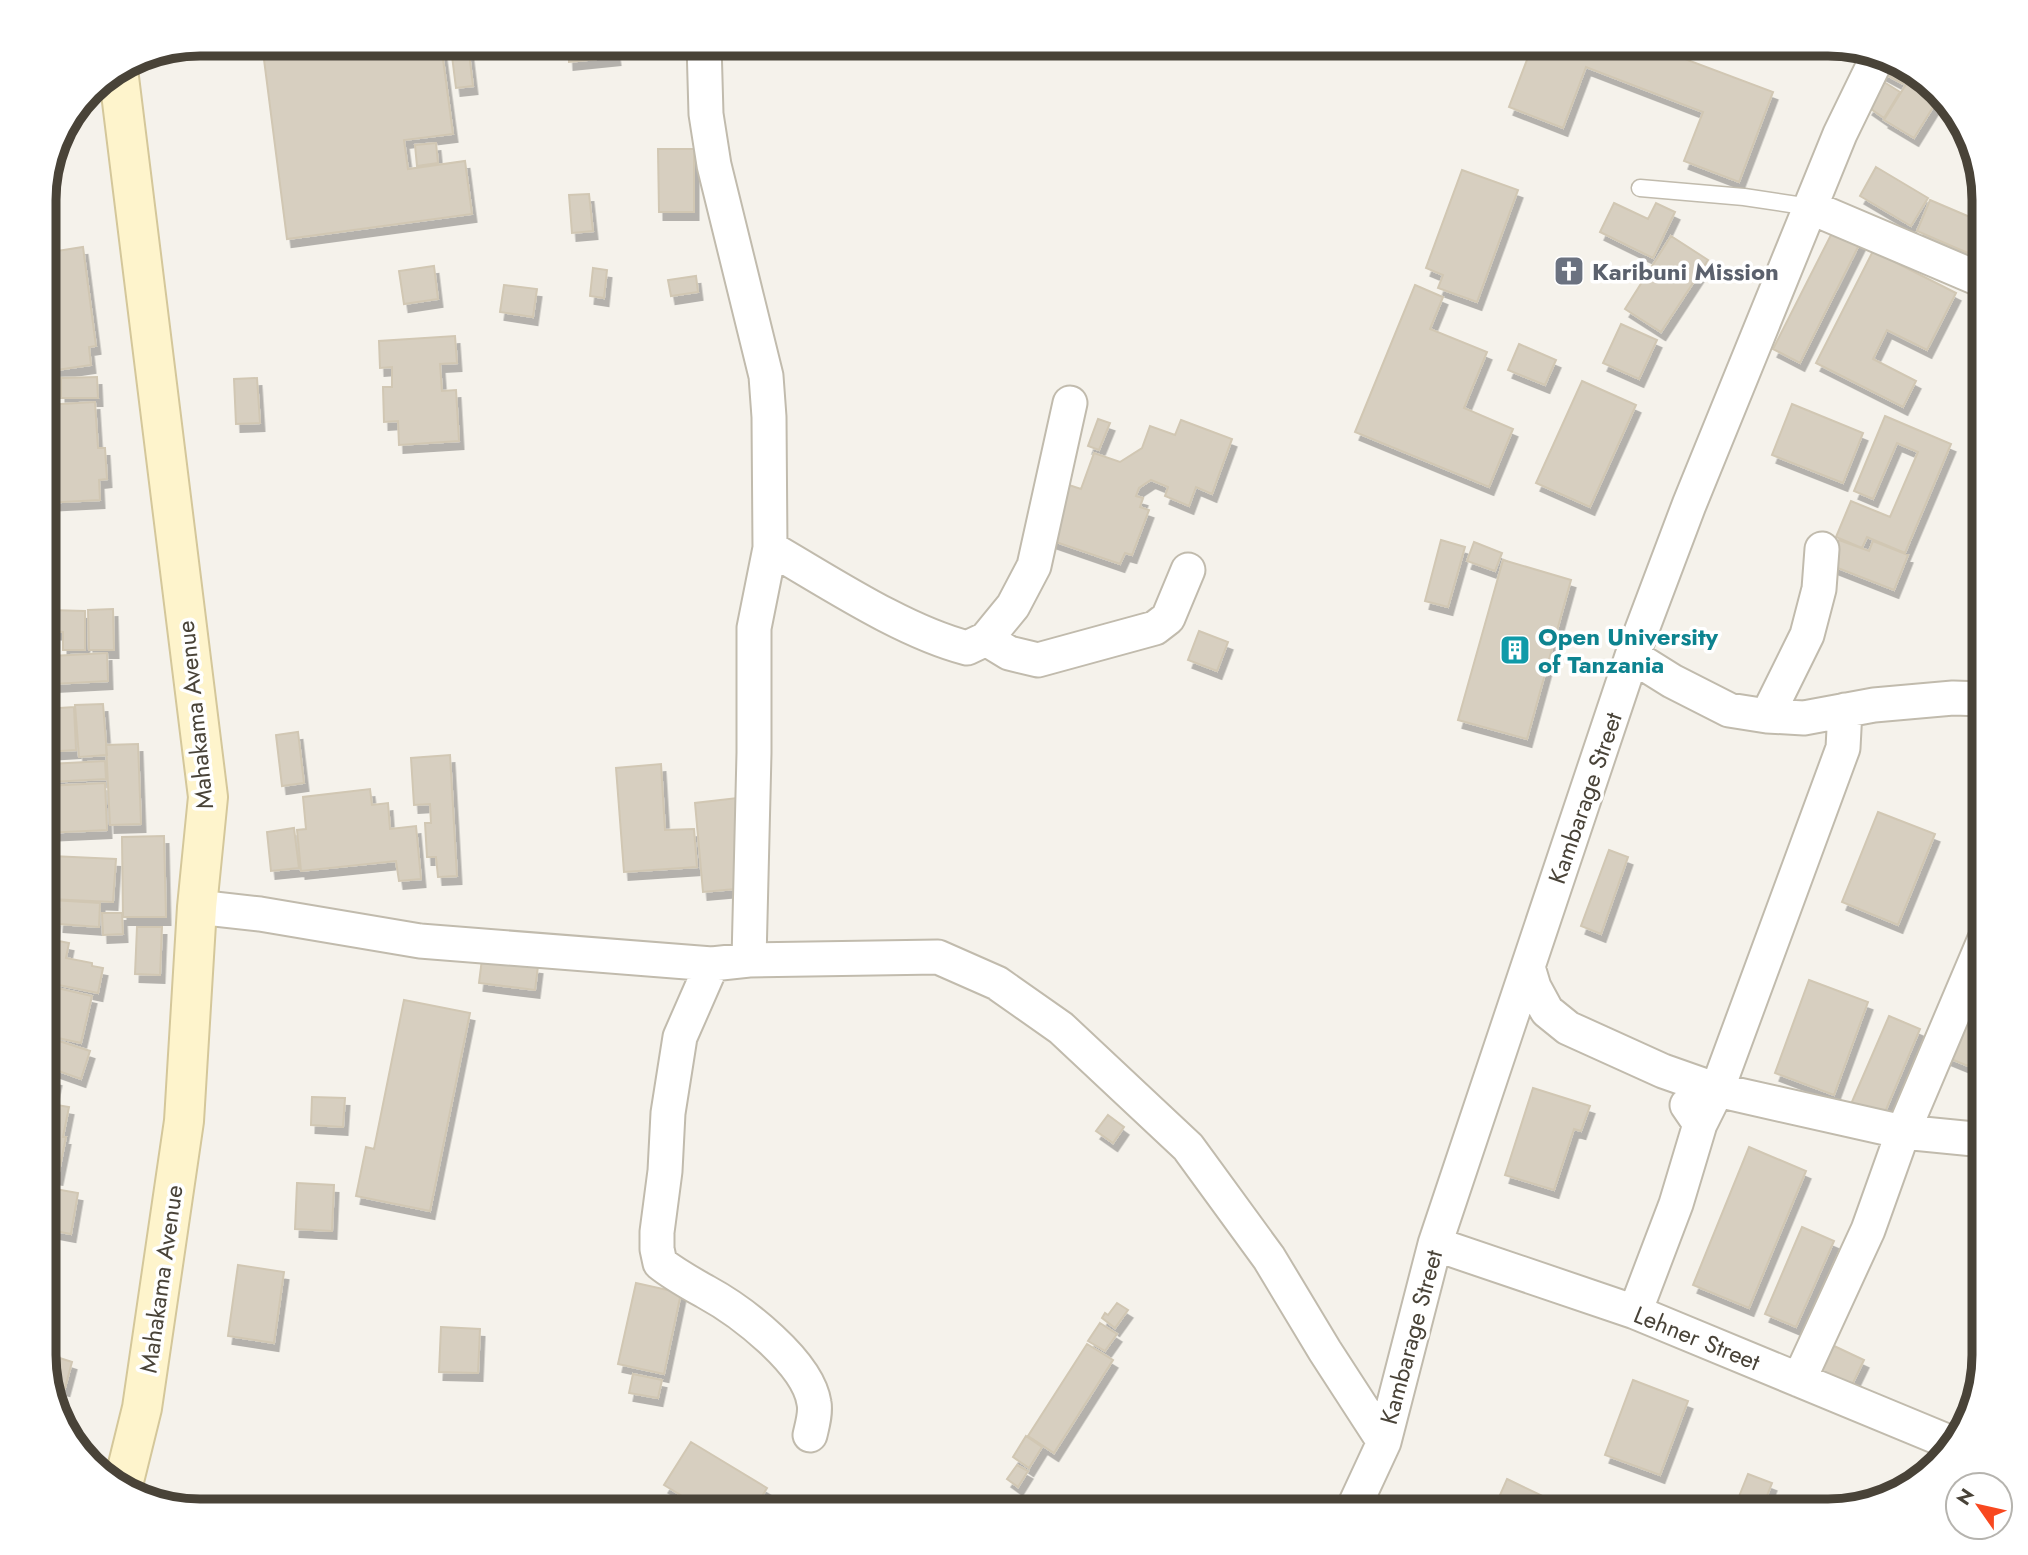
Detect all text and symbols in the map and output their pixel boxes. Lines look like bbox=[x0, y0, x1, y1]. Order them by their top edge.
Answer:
church icon: Karibuni Mission bbox=[1552, 254, 1586, 288]
place label: Karibuni Mission bbox=[1592, 254, 1779, 289]
street label: Mahakama Avenue bbox=[168, 619, 222, 811]
place label: Open University of Tanzania bbox=[1538, 619, 1719, 682]
building icon: Open University of Tanzania bbox=[1498, 633, 1532, 667]
street label: Kambarage Street bbox=[1539, 707, 1631, 888]
street label: Mahakama Avenue bbox=[130, 1183, 192, 1375]
street label: Kambarage Street bbox=[1371, 1246, 1451, 1428]
street label: Lehner Street bbox=[1629, 1297, 1766, 1379]
north arrow bbox=[1944, 1471, 2014, 1541]
text: N bbox=[1950, 1483, 1981, 1511]

